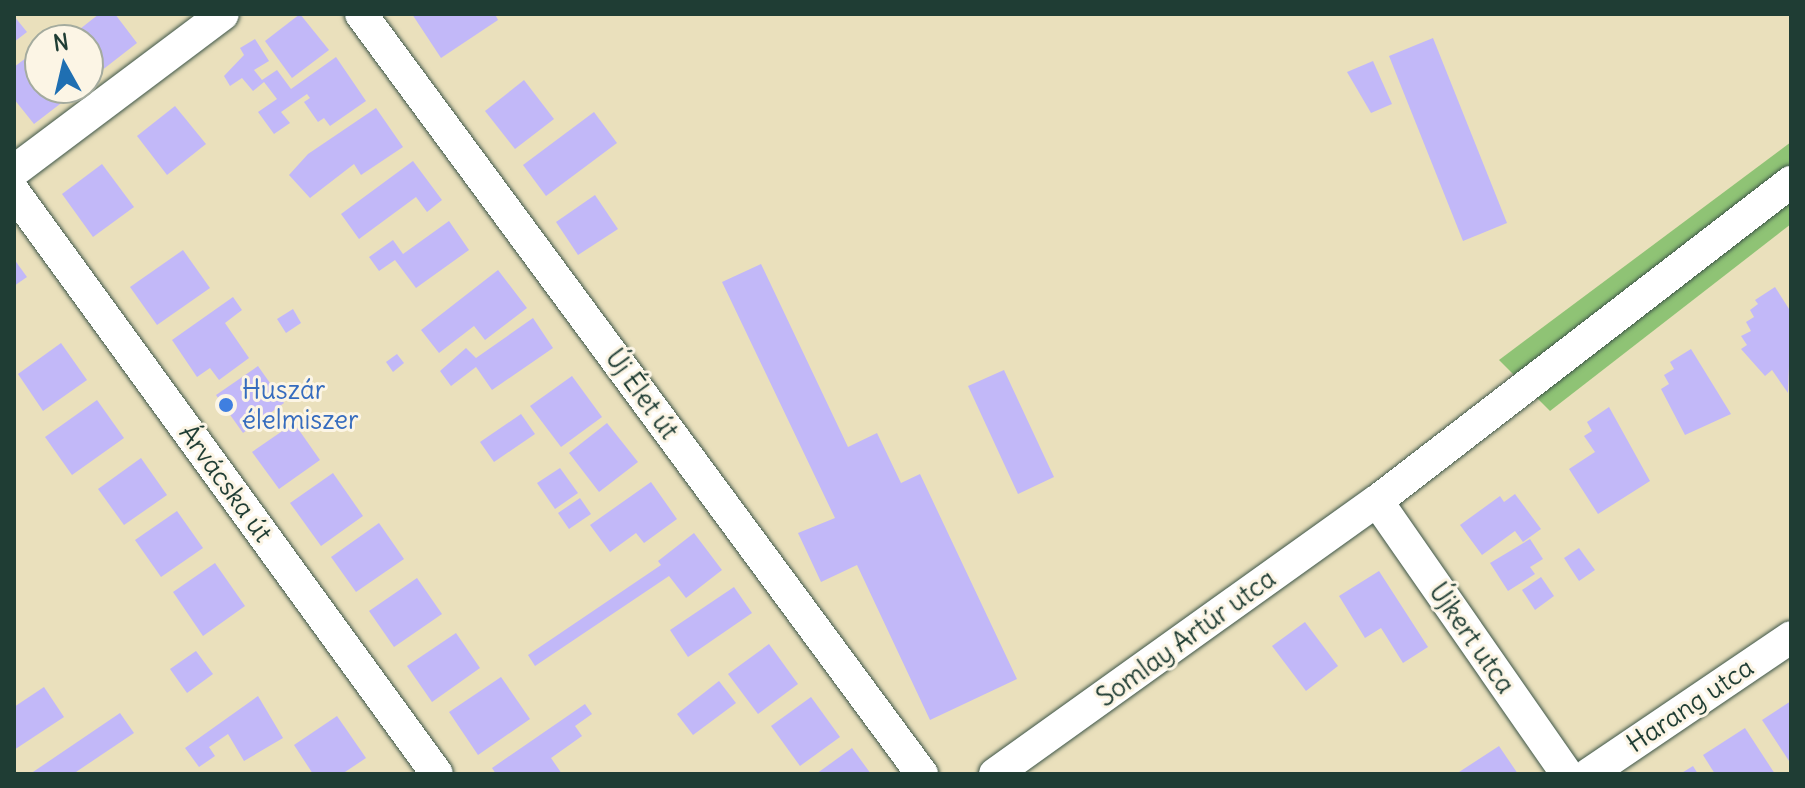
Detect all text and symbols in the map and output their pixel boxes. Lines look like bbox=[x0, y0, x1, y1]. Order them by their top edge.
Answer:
north arrow bbox=[24, 24, 104, 104]
text: N bbox=[51, 27, 70, 57]
street label: Új Élet út bbox=[599, 343, 685, 445]
place label: Huszár élelmiszer bbox=[242, 374, 359, 436]
marker: Huszár élelmiszer bbox=[217, 396, 235, 414]
street label: Árvácska út bbox=[173, 418, 279, 548]
street label: Somlay Artúr utca bbox=[1091, 563, 1281, 713]
street label: Újkert utca bbox=[1423, 577, 1521, 699]
street label: Harang utca bbox=[1621, 651, 1759, 759]

